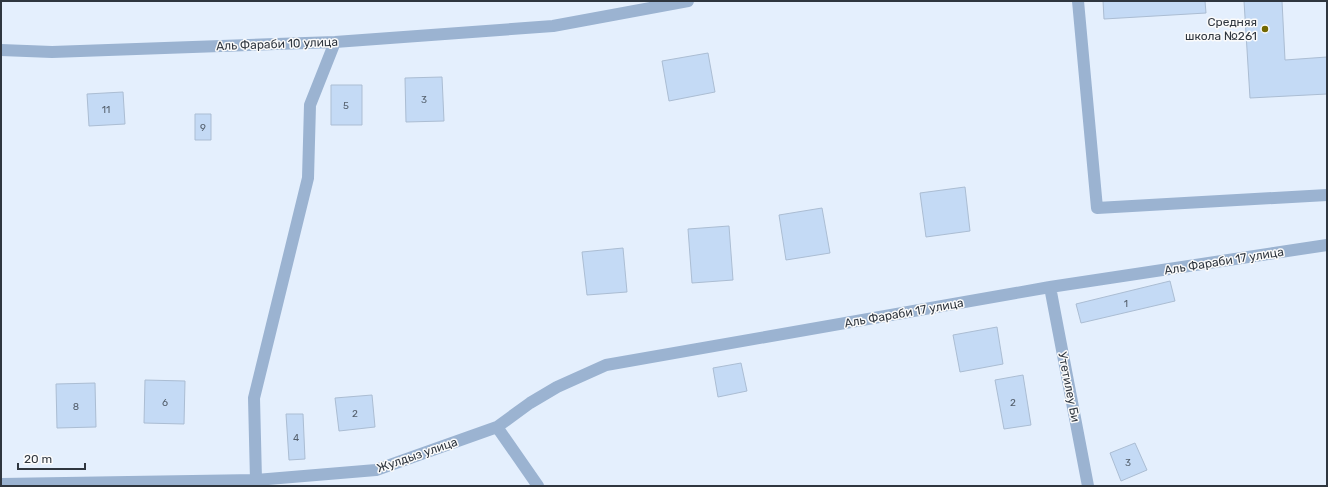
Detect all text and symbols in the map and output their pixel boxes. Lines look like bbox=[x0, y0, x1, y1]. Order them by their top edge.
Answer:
place label: Средняя школа №261 bbox=[1185, 15, 1257, 43]
marker: Средняя школа №261 bbox=[1260, 24, 1270, 34]
street label: Аль Фараби 10 улица bbox=[216, 35, 338, 53]
house number: 3 bbox=[421, 94, 427, 106]
house number: 5 bbox=[343, 100, 349, 112]
house number: 11 bbox=[102, 104, 110, 116]
house number: 9 bbox=[200, 122, 206, 134]
street label: Аль Фараби 17 улица bbox=[1163, 245, 1285, 277]
street label: Аль Фараби 17 улица bbox=[843, 296, 965, 330]
house number: 1 bbox=[1124, 298, 1128, 310]
street label: Утетилеу Би bbox=[1055, 351, 1083, 423]
house number: 6 bbox=[162, 397, 168, 409]
house number: 2 bbox=[1010, 397, 1016, 409]
house number: 8 bbox=[73, 401, 79, 413]
house number: 2 bbox=[352, 408, 358, 420]
house number: 4 bbox=[293, 432, 299, 444]
street label: Жулдыз улица bbox=[375, 435, 459, 475]
scale bar bbox=[18, 445, 85, 471]
text: 20 m bbox=[24, 452, 52, 466]
house number: 3 bbox=[1125, 457, 1131, 469]

